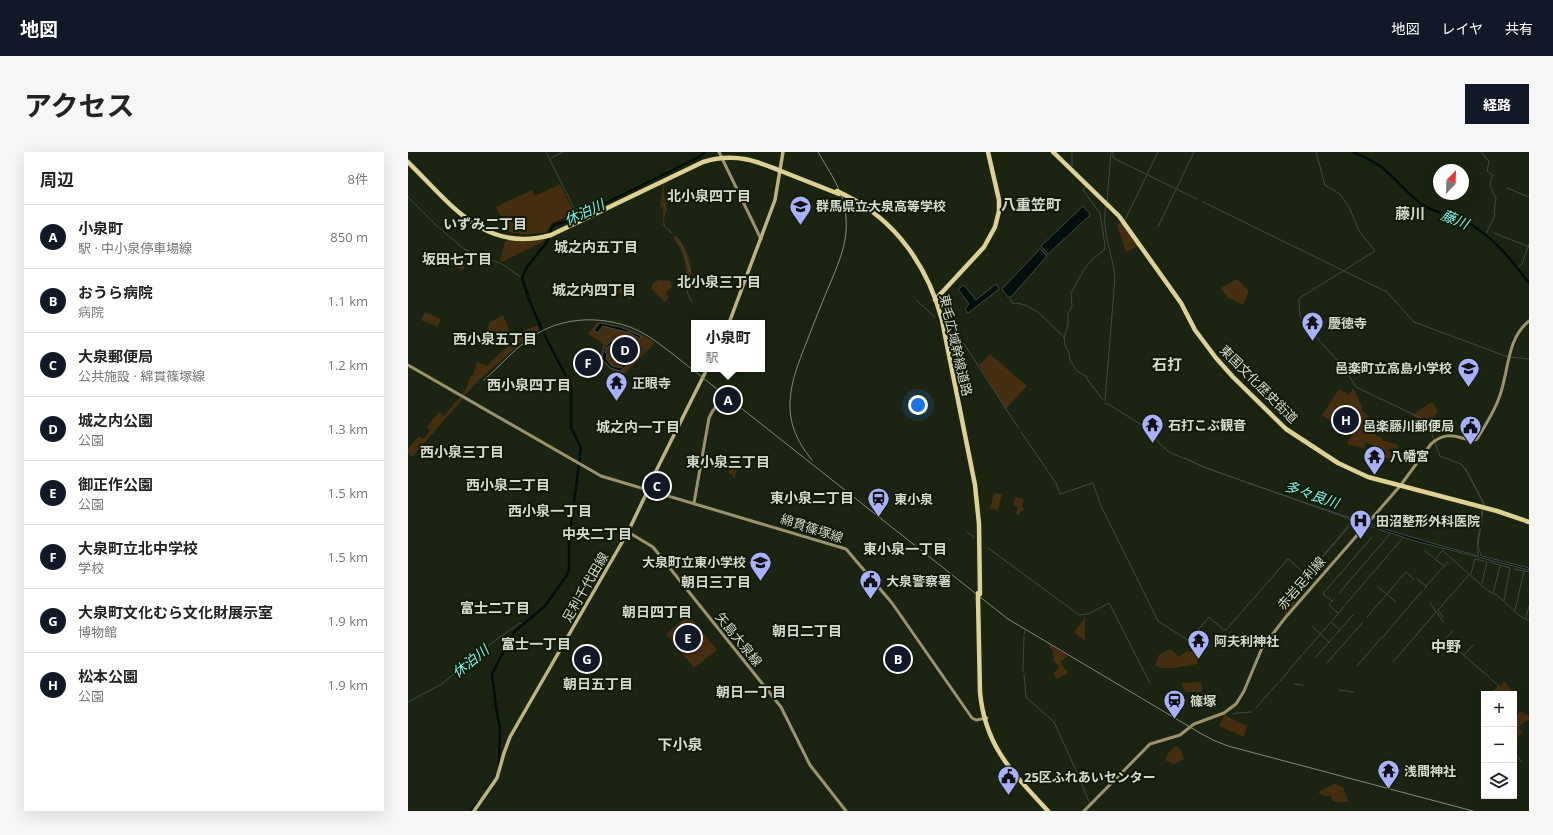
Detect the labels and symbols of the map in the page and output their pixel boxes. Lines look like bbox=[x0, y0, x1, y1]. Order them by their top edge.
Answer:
north arrow bbox=[1433, 164, 1469, 200]
district label: 北小泉四丁目 bbox=[667, 186, 751, 205]
school or university icon: 群馬県立大泉高等学校 bbox=[788, 193, 814, 226]
water label: 休泊川 bbox=[561, 194, 609, 229]
district label: 八重笠町 bbox=[1001, 194, 1061, 214]
place label: 群馬県立大泉高等学校 bbox=[816, 197, 946, 215]
district label: 藤川 bbox=[1395, 203, 1425, 223]
water label: 藤川 bbox=[1438, 205, 1473, 234]
district label: いずみ二丁目 bbox=[443, 214, 527, 233]
district label: 城之内五丁目 bbox=[554, 237, 638, 256]
district label: 坂田七丁目 bbox=[422, 249, 492, 268]
district label: 北小泉三丁目 bbox=[677, 272, 761, 291]
district label: 城之内四丁目 bbox=[552, 280, 636, 299]
street label: 東毛広域幹線道路 bbox=[936, 292, 976, 398]
temple icon: 慶徳寺 bbox=[1299, 310, 1325, 343]
place label: 慶徳寺 bbox=[1328, 314, 1367, 332]
district label: 西小泉五丁目 bbox=[453, 329, 537, 348]
pin: D bbox=[612, 335, 638, 365]
street label: 東国文化歴史街道 bbox=[1216, 341, 1302, 427]
pin: F bbox=[575, 348, 601, 378]
district label: 石打 bbox=[1152, 354, 1182, 374]
school or university icon: 邑楽町立高島小学校 bbox=[1455, 355, 1481, 388]
place label: 邑楽町立高島小学校 bbox=[1335, 359, 1452, 377]
temple icon: 正眼寺 bbox=[604, 370, 630, 403]
place label: 正眼寺 bbox=[632, 374, 671, 392]
district label: 西小泉四丁目 bbox=[487, 375, 571, 394]
pin: A bbox=[715, 385, 741, 415]
your location bbox=[908, 395, 928, 415]
pin: H bbox=[1333, 405, 1359, 435]
temple icon: 石打こぶ観音 bbox=[1139, 412, 1165, 445]
public building icon: 邑楽藤川郵便局 bbox=[1457, 413, 1483, 446]
place label: 石打こぶ観音 bbox=[1168, 416, 1246, 434]
district label: 城之内一丁目 bbox=[596, 417, 680, 436]
place label: 邑楽藤川郵便局 bbox=[1363, 417, 1454, 435]
district label: 西小泉三丁目 bbox=[420, 442, 504, 461]
temple icon: 八幡宮 bbox=[1361, 443, 1387, 476]
place label: 八幡宮 bbox=[1390, 447, 1429, 465]
district label: 東小泉三丁目 bbox=[686, 452, 770, 471]
pin: C bbox=[644, 471, 670, 501]
district label: 西小泉二丁目 bbox=[466, 475, 550, 494]
water label: 多々良川 bbox=[1282, 476, 1343, 513]
station icon: 東小泉 bbox=[865, 486, 891, 519]
district label: 東小泉二丁目 bbox=[770, 488, 854, 507]
place label: 東小泉 bbox=[894, 490, 933, 508]
district label: 西小泉一丁目 bbox=[508, 501, 592, 520]
hospital icon: 田沼整形外科医院 bbox=[1347, 508, 1373, 541]
street label: 綿貫篠塚線 bbox=[778, 509, 846, 547]
place label: 田沼整形外科医院 bbox=[1376, 512, 1480, 530]
district label: 中央二丁目 bbox=[562, 524, 632, 543]
district label: 東小泉一丁目 bbox=[863, 539, 947, 558]
street label: 足利千代田線 bbox=[558, 549, 612, 625]
school or university icon: 大泉町立東小学校 bbox=[748, 549, 774, 582]
place label: 大泉町立東小学校 bbox=[642, 553, 746, 571]
street label: 赤岩足利線 bbox=[1273, 553, 1329, 613]
public building icon: 大泉警察署 bbox=[858, 568, 884, 601]
district label: 朝日三丁目 bbox=[681, 572, 751, 591]
place label: 大泉警察署 bbox=[886, 572, 951, 590]
district label: 富士二丁目 bbox=[460, 598, 530, 617]
district label: 朝日四丁目 bbox=[622, 602, 692, 621]
street label: 矢島大泉線 bbox=[712, 608, 766, 670]
district label: 朝日二丁目 bbox=[772, 621, 842, 640]
pin: E bbox=[675, 623, 701, 653]
temple icon: 阿夫利神社 bbox=[1186, 628, 1212, 661]
place label: 阿夫利神社 bbox=[1214, 632, 1279, 650]
district label: 富士一丁目 bbox=[501, 634, 571, 653]
district label: 中野 bbox=[1431, 636, 1461, 656]
water label: 休泊川 bbox=[448, 639, 494, 682]
pin: G bbox=[574, 644, 600, 674]
pin: B bbox=[885, 644, 911, 674]
district label: 朝日五丁目 bbox=[563, 674, 633, 693]
district label: 朝日一丁目 bbox=[716, 682, 786, 701]
station icon: 篠塚 bbox=[1162, 688, 1188, 721]
place label: 篠塚 bbox=[1190, 692, 1216, 710]
district label: 下小泉 bbox=[657, 734, 703, 754]
temple icon: 浅間神社 bbox=[1375, 758, 1401, 791]
place label: 浅間神社 bbox=[1404, 762, 1456, 780]
public building icon: 25区ふれあいセンター bbox=[996, 764, 1022, 797]
place label: 25区ふれあいセンター bbox=[1024, 768, 1156, 786]

